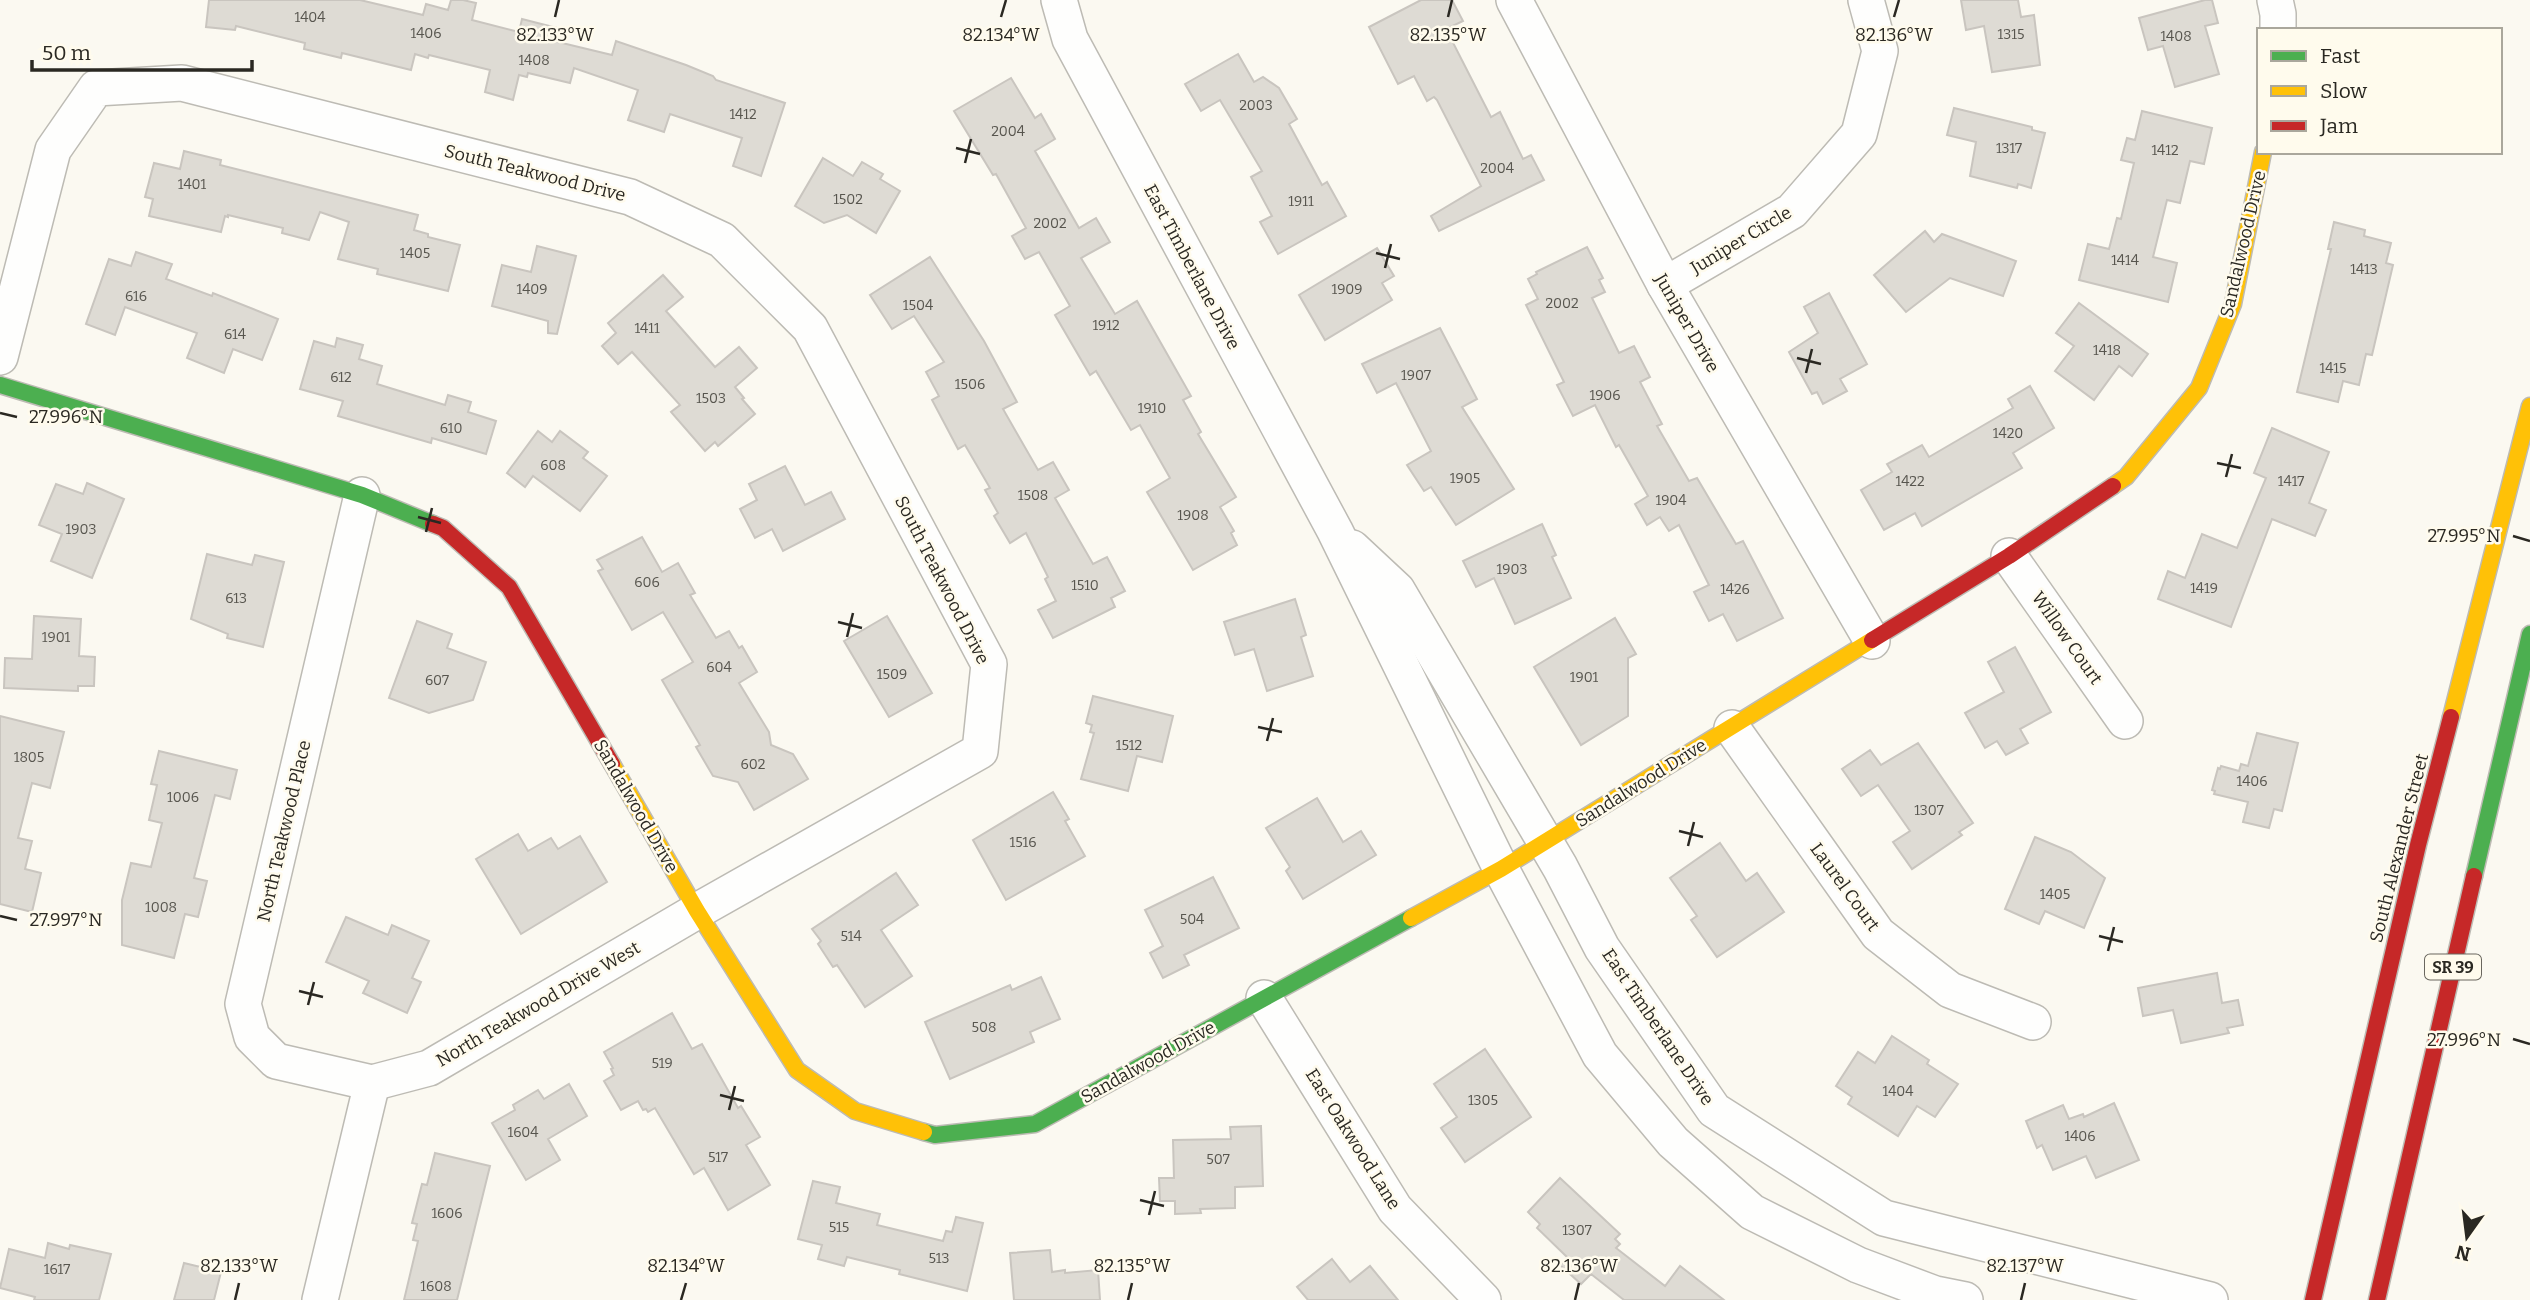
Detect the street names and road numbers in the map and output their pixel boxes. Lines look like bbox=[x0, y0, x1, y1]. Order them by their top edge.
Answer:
street label: South Teakwood Drive bbox=[442, 140, 628, 206]
street label: Sandalwood Drive bbox=[2215, 168, 2271, 320]
street label: East Timberlane Drive bbox=[1139, 181, 1245, 353]
street label: Juniper Circle bbox=[1686, 201, 1795, 279]
street label: Juniper Drive bbox=[1649, 269, 1724, 376]
street label: South Teakwood Drive bbox=[890, 492, 994, 668]
street label: Willow Court bbox=[2027, 587, 2107, 689]
street label: Sandalwood Drive bbox=[1572, 734, 1710, 832]
street label: Sandalwood Drive bbox=[589, 735, 683, 877]
street label: North Teakwood Place bbox=[252, 738, 316, 924]
street label: South Alexander Street bbox=[2365, 751, 2433, 945]
street label: Laurel Court bbox=[1806, 838, 1885, 936]
street label: North Teakwood Drive West bbox=[432, 936, 644, 1071]
street label: East Timberlane Drive bbox=[1597, 945, 1719, 1109]
road number: SR 39 bbox=[2425, 954, 2481, 979]
street label: Sandalwood Drive bbox=[1077, 1016, 1219, 1108]
street label: East Oakwood Lane bbox=[1301, 1064, 1405, 1214]

